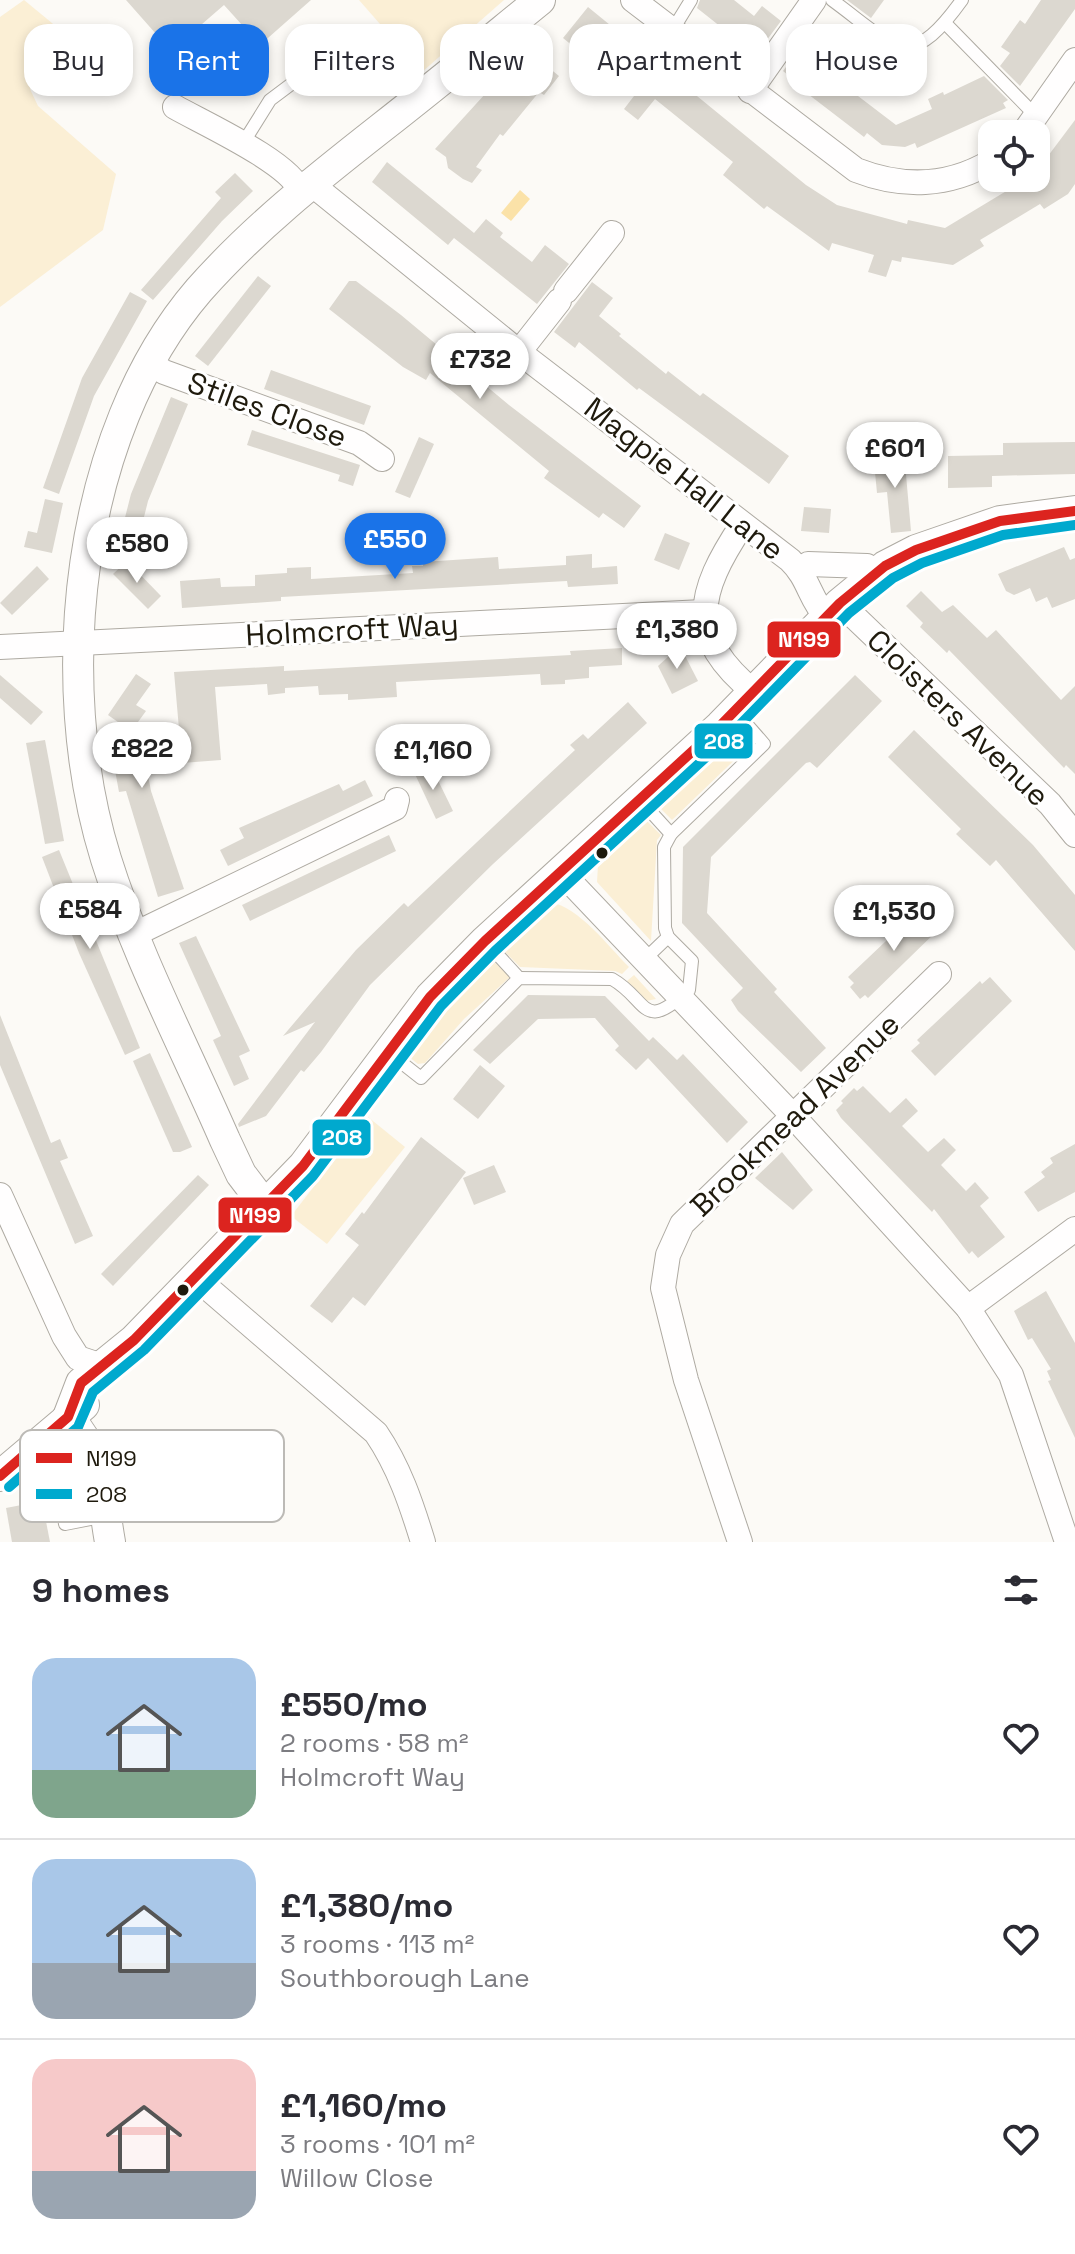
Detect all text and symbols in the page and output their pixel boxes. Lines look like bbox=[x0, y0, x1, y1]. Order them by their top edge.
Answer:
chip: Buy bbox=[24, 24, 133, 96]
chip: Rent bbox=[149, 24, 269, 96]
chip: Filters bbox=[285, 24, 424, 96]
chip: New bbox=[440, 24, 553, 96]
chip: Apartment bbox=[569, 24, 770, 96]
chip: House bbox=[786, 24, 927, 96]
map controls bbox=[978, 120, 1050, 192]
button: locate bbox=[978, 120, 1050, 192]
pin: £732 bbox=[433, 333, 527, 401]
text: £732 bbox=[449, 342, 511, 376]
street label: Stiles Close bbox=[182, 363, 352, 456]
street label: Magpie Hall Lane bbox=[576, 388, 792, 569]
pin: £601 bbox=[848, 422, 942, 490]
text: £601 bbox=[864, 431, 926, 465]
pin: £550 bbox=[348, 513, 442, 581]
pin: £580 bbox=[90, 517, 184, 585]
text: £550 bbox=[363, 522, 427, 556]
text: £580 bbox=[105, 526, 169, 560]
pin: £1,380 bbox=[612, 603, 742, 671]
street label: Holmcroft Way bbox=[244, 604, 459, 655]
text: £1,380 bbox=[635, 612, 719, 646]
line badge: N199 bbox=[766, 620, 842, 659]
street label: Cloisters Avenue bbox=[859, 621, 1058, 815]
text: N199 bbox=[778, 625, 830, 653]
pin: £822 bbox=[95, 722, 189, 790]
line badge: 208 bbox=[693, 722, 754, 760]
pin: £1,160 bbox=[368, 724, 498, 792]
text: 208 bbox=[704, 727, 744, 755]
text: £822 bbox=[110, 731, 174, 765]
text: £1,160 bbox=[393, 733, 473, 767]
unlabelled marker bbox=[594, 845, 610, 861]
pin: £584 bbox=[43, 883, 137, 951]
pin: £1,530 bbox=[829, 885, 959, 953]
text: £584 bbox=[58, 892, 122, 926]
text: £1,530 bbox=[852, 894, 936, 928]
street label: Brookmead Avenue bbox=[682, 1004, 908, 1225]
line badge: 208 bbox=[311, 1118, 372, 1157]
text: 208 bbox=[322, 1123, 362, 1151]
line badge: N199 bbox=[217, 1196, 293, 1234]
text: N199 bbox=[229, 1201, 281, 1229]
unlabelled marker bbox=[175, 1282, 191, 1298]
legend bbox=[20, 1430, 284, 1522]
text: N199 bbox=[86, 1444, 137, 1472]
text: 208 bbox=[86, 1480, 127, 1508]
icon: filters bbox=[999, 1568, 1043, 1612]
text: 9 homes bbox=[32, 1569, 170, 1612]
text: £550/mo bbox=[280, 1683, 428, 1726]
icon: home bbox=[96, 1690, 192, 1786]
icon: heart bbox=[999, 1716, 1043, 1760]
text: 2 rooms · 58 m² bbox=[280, 1726, 468, 1760]
text: Holmcroft Way bbox=[280, 1760, 465, 1794]
text: £1,380/mo bbox=[280, 1884, 453, 1927]
icon: home bbox=[96, 1891, 192, 1987]
icon: heart bbox=[999, 1917, 1043, 1961]
text: 3 rooms · 113 m² bbox=[280, 1927, 474, 1961]
text: Southborough Lane bbox=[280, 1961, 530, 1995]
text: £1,160/mo bbox=[280, 2084, 447, 2127]
icon: home bbox=[96, 2091, 192, 2187]
icon: heart bbox=[999, 2117, 1043, 2161]
text: 3 rooms · 101 m² bbox=[280, 2127, 475, 2161]
text: Willow Close bbox=[280, 2161, 433, 2195]

